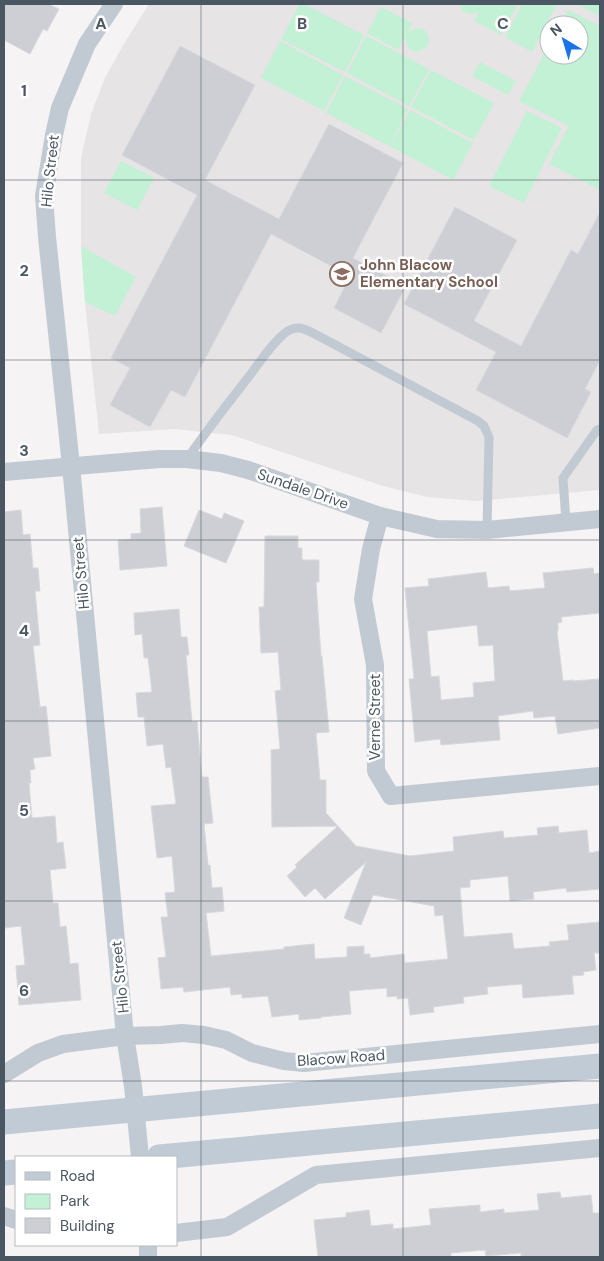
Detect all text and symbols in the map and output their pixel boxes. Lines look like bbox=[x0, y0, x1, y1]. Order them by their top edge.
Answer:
text: A bbox=[95, 13, 107, 34]
text: B bbox=[297, 13, 307, 34]
text: C bbox=[497, 13, 509, 34]
north arrow bbox=[539, 15, 589, 65]
text: N bbox=[546, 20, 566, 40]
text: 1 bbox=[21, 80, 27, 101]
street label: Hilo Street bbox=[36, 134, 64, 208]
place label: John Blacow Elementary School bbox=[360, 255, 498, 292]
text: 2 bbox=[19, 260, 29, 281]
school or university icon: John Blacow Elementary School bbox=[329, 261, 355, 287]
text: 3 bbox=[19, 440, 29, 461]
street label: Sundale Drive bbox=[255, 464, 351, 514]
street label: Hilo Street bbox=[68, 536, 94, 610]
text: 4 bbox=[19, 620, 29, 641]
street label: Verne Street bbox=[365, 674, 385, 760]
text: 5 bbox=[19, 800, 29, 821]
street label: Hilo Street bbox=[106, 940, 134, 1014]
text: 6 bbox=[19, 980, 29, 1001]
street label: Blacow Road bbox=[296, 1045, 386, 1071]
legend bbox=[15, 1156, 178, 1246]
text: Road bbox=[60, 1166, 95, 1186]
text: Park bbox=[60, 1191, 90, 1211]
text: Building bbox=[60, 1216, 115, 1236]

